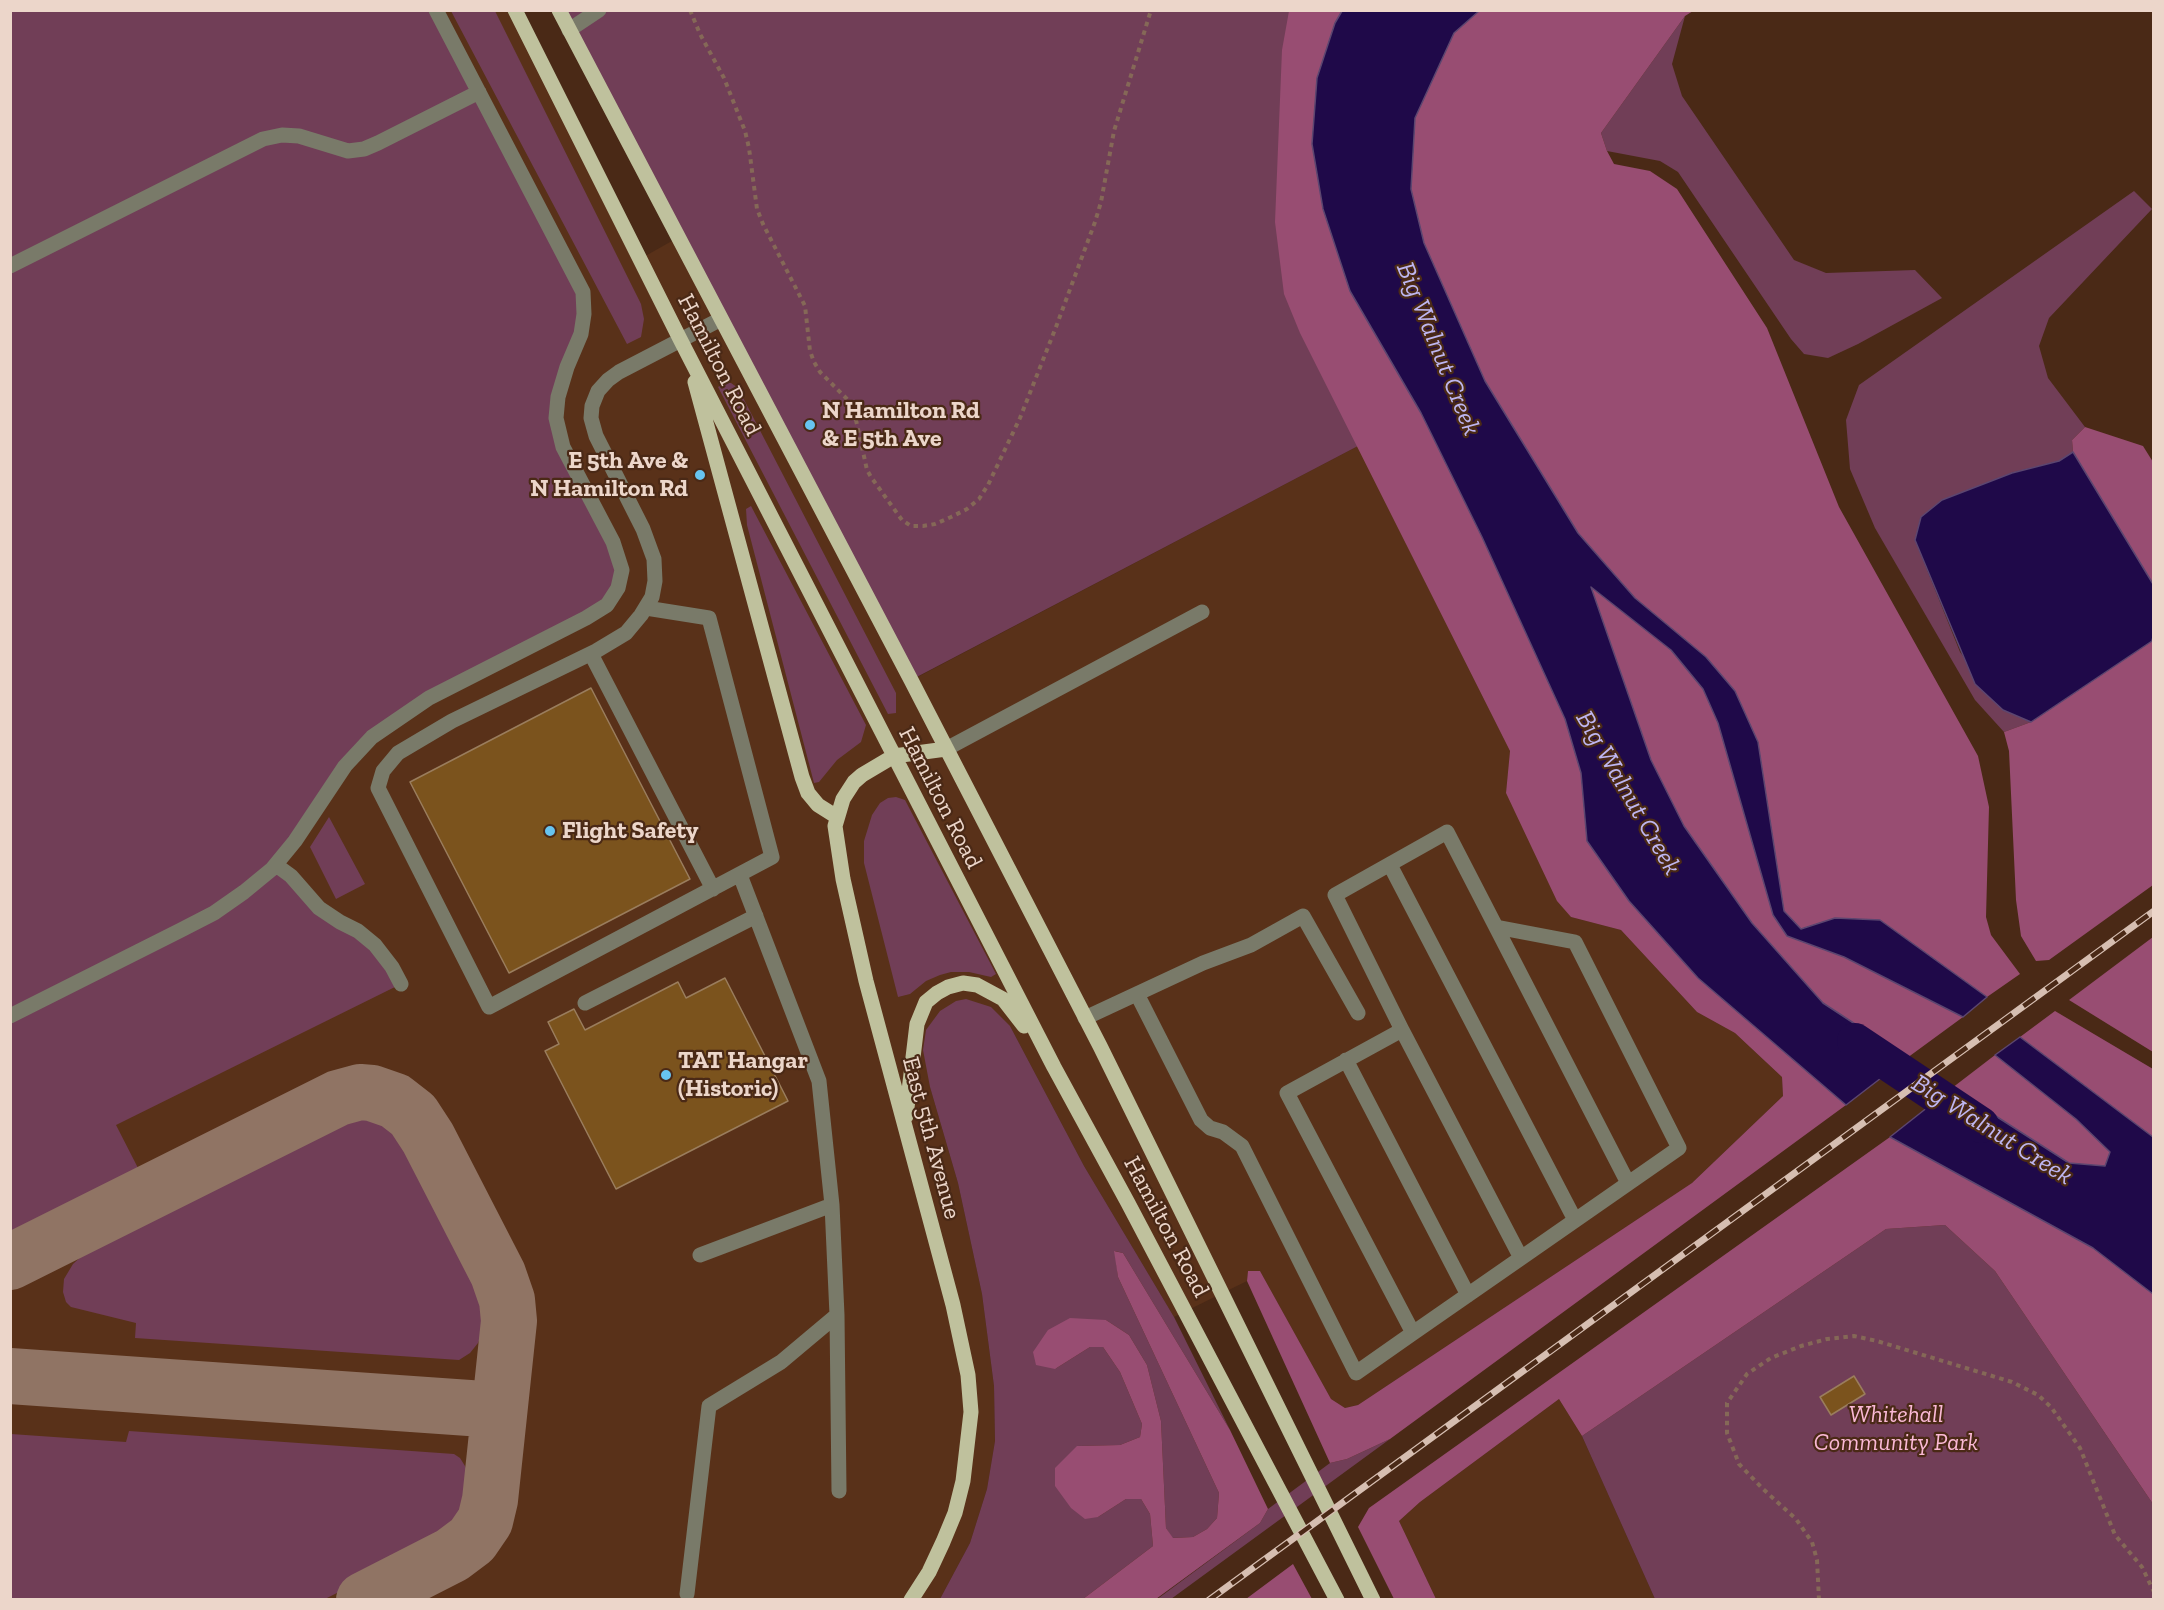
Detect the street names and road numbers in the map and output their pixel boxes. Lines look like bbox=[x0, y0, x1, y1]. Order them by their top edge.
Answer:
street label: Hamilton Road bbox=[671, 289, 767, 441]
street label: Hamilton Road bbox=[892, 722, 988, 874]
street label: East 5th Avenue bbox=[896, 1054, 966, 1222]
street label: Hamilton Road bbox=[1117, 1152, 1215, 1302]

